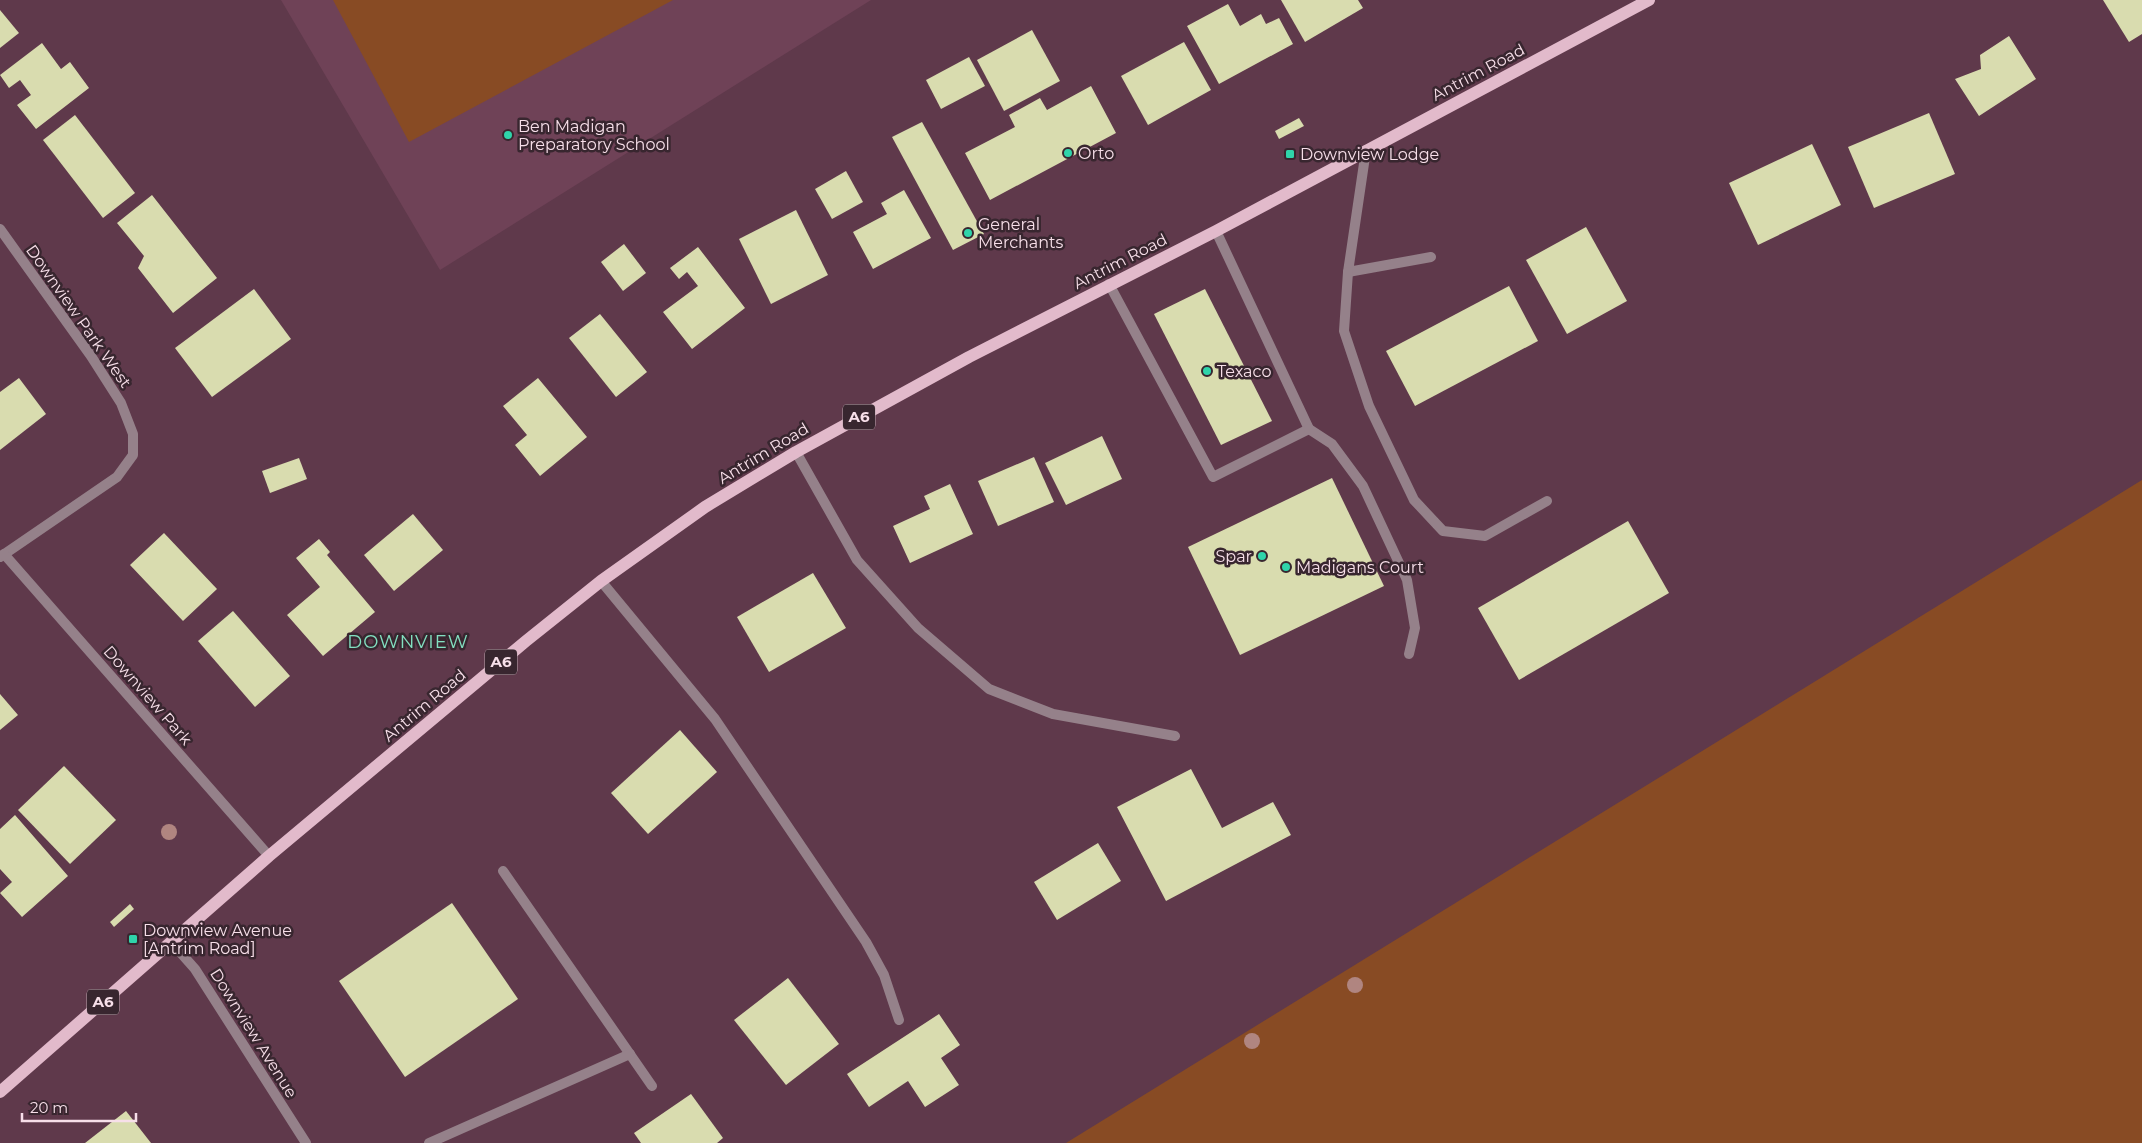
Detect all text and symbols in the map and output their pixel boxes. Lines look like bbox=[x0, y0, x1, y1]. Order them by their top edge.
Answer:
street label: Antrim Road bbox=[1429, 40, 1528, 105]
place label: Ben Madigan Preparatory School bbox=[518, 117, 670, 154]
marker: Ben Madigan Preparatory School bbox=[502, 129, 514, 141]
place label: Orto bbox=[1078, 144, 1114, 163]
place label: Downview Lodge bbox=[1300, 145, 1439, 164]
marker: Orto bbox=[1062, 147, 1074, 159]
marker: Downview Lodge bbox=[1284, 148, 1296, 160]
place label: General Merchants bbox=[978, 215, 1064, 252]
marker: General Merchants bbox=[962, 227, 974, 239]
street label: Antrim Road bbox=[1070, 230, 1170, 293]
street label: Downview Park West bbox=[22, 241, 135, 392]
place label: Texaco bbox=[1217, 362, 1271, 381]
marker: Texaco bbox=[1201, 365, 1213, 377]
road number: A6 bbox=[843, 404, 875, 430]
street label: Antrim Road bbox=[714, 419, 812, 488]
place label: Spar bbox=[1216, 547, 1252, 566]
marker: Spar bbox=[1256, 550, 1268, 562]
place label: Madigans Court bbox=[1296, 558, 1425, 577]
marker: Madigans Court bbox=[1280, 561, 1292, 573]
district label: DOWNVIEW bbox=[347, 631, 469, 653]
street label: Downview Park bbox=[99, 642, 196, 749]
road number: A6 bbox=[485, 650, 517, 674]
street label: Antrim Road bbox=[379, 665, 470, 746]
place label: Downview Avenue [Antrim Road] bbox=[143, 921, 292, 958]
marker: Downview Avenue [Antrim Road] bbox=[127, 933, 139, 945]
street label: Downview Avenue bbox=[206, 965, 301, 1101]
road number: A6 bbox=[87, 990, 119, 1014]
scale bar bbox=[22, 1090, 136, 1122]
text: 20 m bbox=[30, 1098, 68, 1117]

